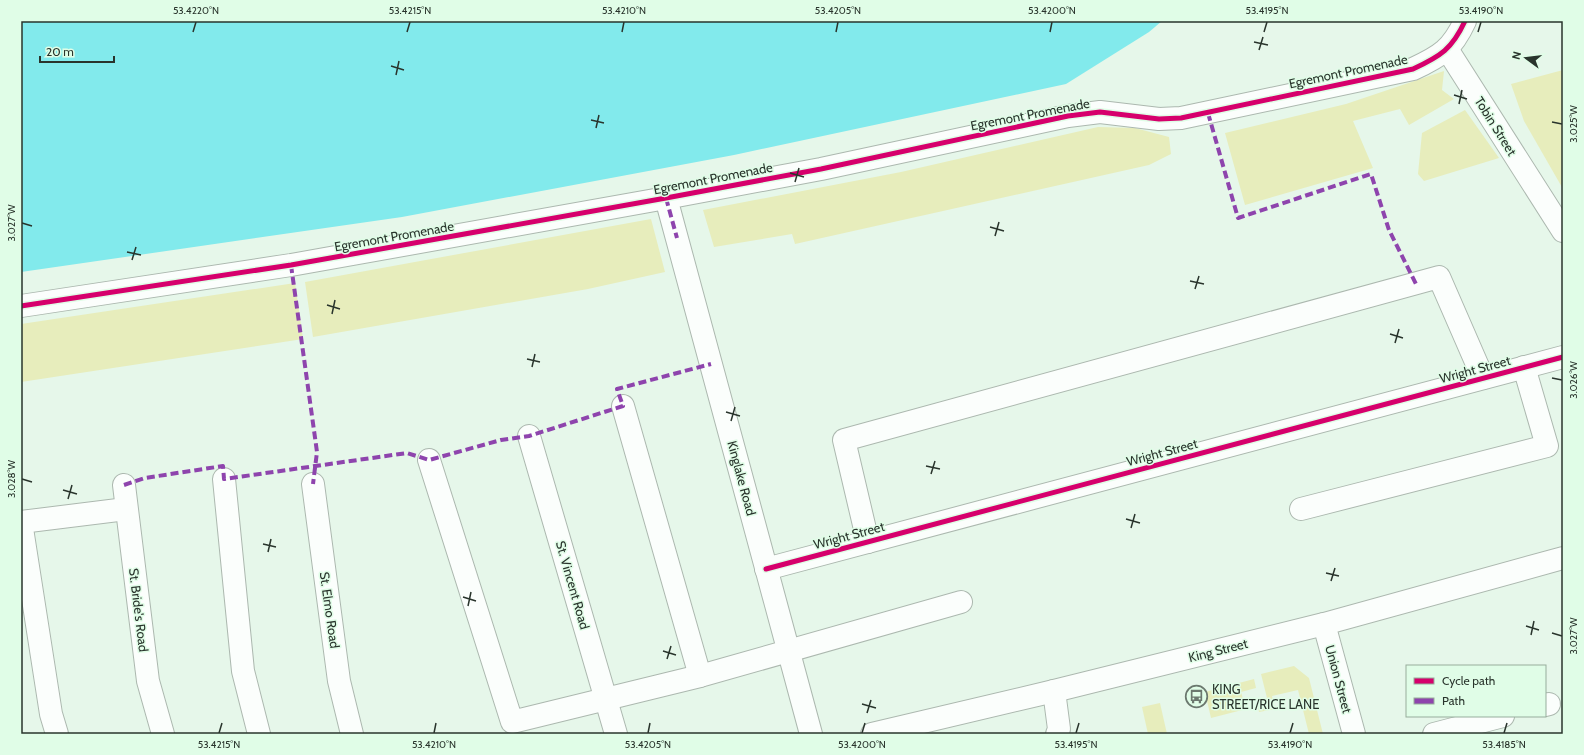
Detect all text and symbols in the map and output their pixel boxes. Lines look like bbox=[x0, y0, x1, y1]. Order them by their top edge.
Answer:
text: 53.4220°N bbox=[173, 4, 219, 17]
text: 53.4215°N bbox=[389, 4, 431, 17]
text: 53.4210°N bbox=[602, 4, 646, 17]
text: 53.4205°N bbox=[815, 4, 861, 17]
text: 53.4200°N bbox=[1028, 4, 1076, 17]
text: 53.4195°N bbox=[1246, 4, 1288, 17]
text: 53.4190°N bbox=[1459, 4, 1503, 17]
scale bar bbox=[40, 38, 114, 64]
north arrow bbox=[1506, 38, 1546, 78]
text: 20 m bbox=[46, 44, 74, 59]
text: N bbox=[1509, 50, 1524, 61]
street label: Egremont Promenade bbox=[1287, 51, 1409, 91]
street label: Tobin Street bbox=[1472, 94, 1521, 159]
street label: Egremont Promenade bbox=[969, 95, 1091, 133]
text: 3.025°W bbox=[1567, 105, 1580, 143]
street label: Egremont Promenade bbox=[652, 159, 774, 197]
text: 3.027°W bbox=[5, 204, 18, 241]
street label: Egremont Promenade bbox=[333, 218, 455, 254]
street label: Wright Street bbox=[1438, 352, 1513, 386]
text: 3.026°W bbox=[1567, 361, 1580, 399]
street label: Wright Street bbox=[1125, 435, 1200, 469]
street label: Kinglake Road bbox=[724, 439, 760, 517]
text: 3.028°W bbox=[5, 459, 18, 498]
street label: Wright Street bbox=[812, 518, 887, 552]
street label: St. Vincent Road bbox=[553, 539, 593, 631]
street label: St. Bride's Road bbox=[126, 567, 152, 653]
street label: St. Elmo Road bbox=[317, 571, 343, 649]
text: 3.027°W bbox=[1567, 617, 1580, 654]
street label: King Street bbox=[1187, 635, 1250, 665]
street label: Union Street bbox=[1322, 643, 1356, 715]
legend bbox=[1406, 665, 1546, 717]
text: Cycle path bbox=[1442, 673, 1495, 688]
place label: KING STREET/RICE LANE bbox=[1212, 681, 1319, 712]
bus stop icon: KING STREET/RICE LANE bbox=[1183, 683, 1209, 709]
text: Path bbox=[1442, 693, 1465, 708]
text: 53.4215°N bbox=[198, 738, 240, 751]
text: 53.4210°N bbox=[412, 738, 456, 751]
text: 53.4205°N bbox=[625, 738, 671, 751]
text: 53.4200°N bbox=[838, 738, 886, 751]
text: 53.4195°N bbox=[1055, 738, 1097, 751]
text: 53.4190°N bbox=[1268, 738, 1312, 751]
text: 53.4185°N bbox=[1482, 738, 1526, 751]

